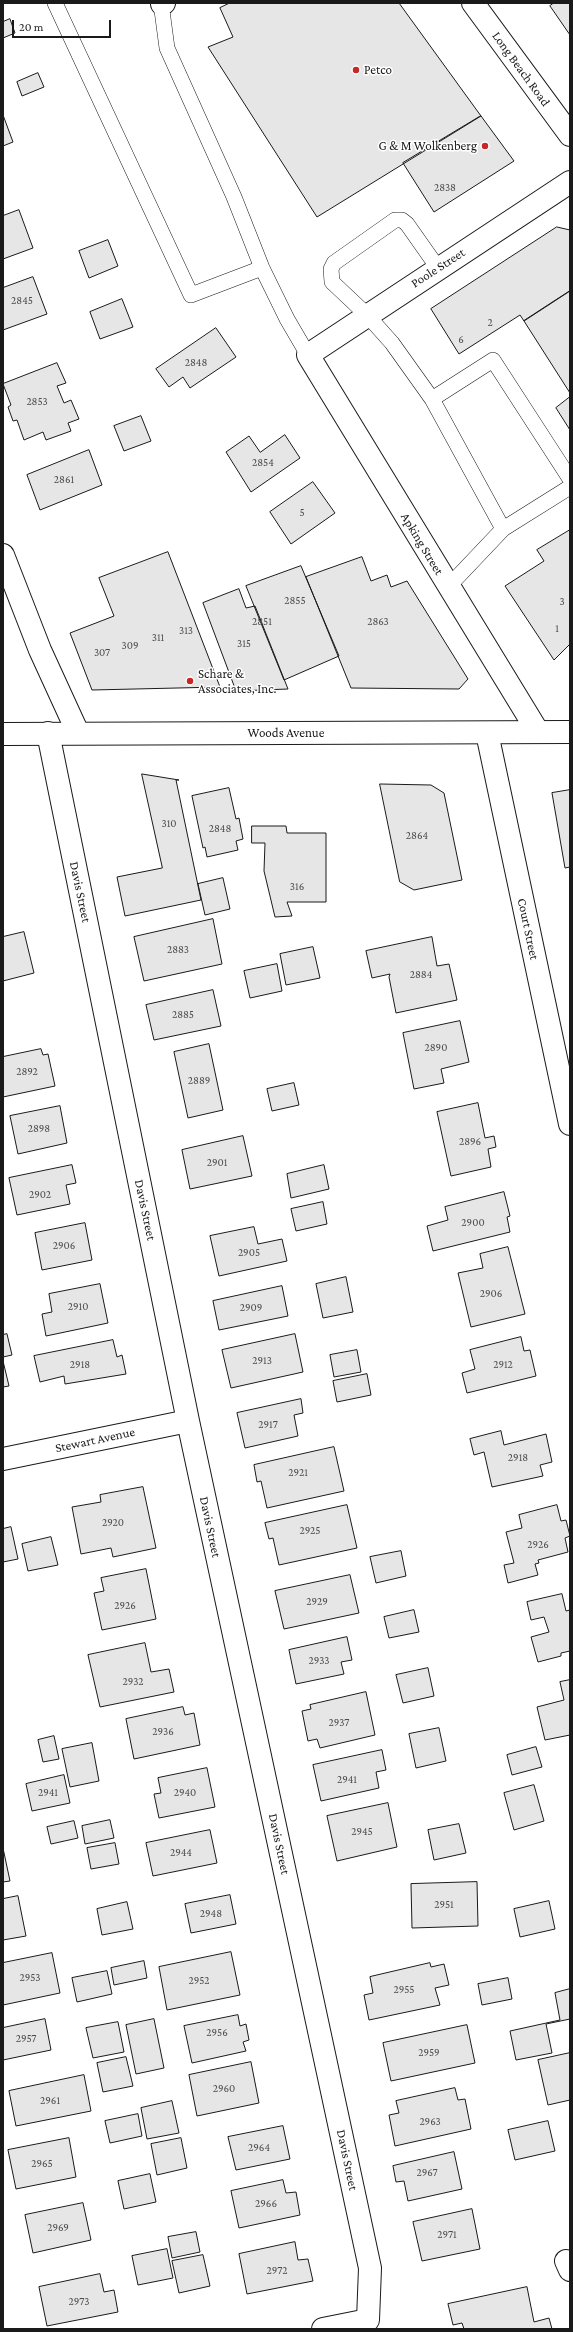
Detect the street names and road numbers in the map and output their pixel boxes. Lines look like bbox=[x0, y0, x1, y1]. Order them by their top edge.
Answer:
street label: Long Beach Road bbox=[489, 29, 553, 109]
street label: Poole Street bbox=[408, 245, 468, 291]
street label: Apking Street bbox=[397, 510, 447, 578]
street label: Woods Avenue bbox=[248, 725, 324, 741]
street label: Davis Street bbox=[66, 860, 94, 924]
street label: Court Street bbox=[514, 897, 542, 961]
street label: Davis Street bbox=[131, 1178, 159, 1242]
street label: Stewart Avenue bbox=[54, 1424, 136, 1456]
street label: Davis Street bbox=[196, 1495, 224, 1559]
street label: Davis Street bbox=[265, 1812, 293, 1876]
street label: Davis Street bbox=[333, 2128, 361, 2192]

